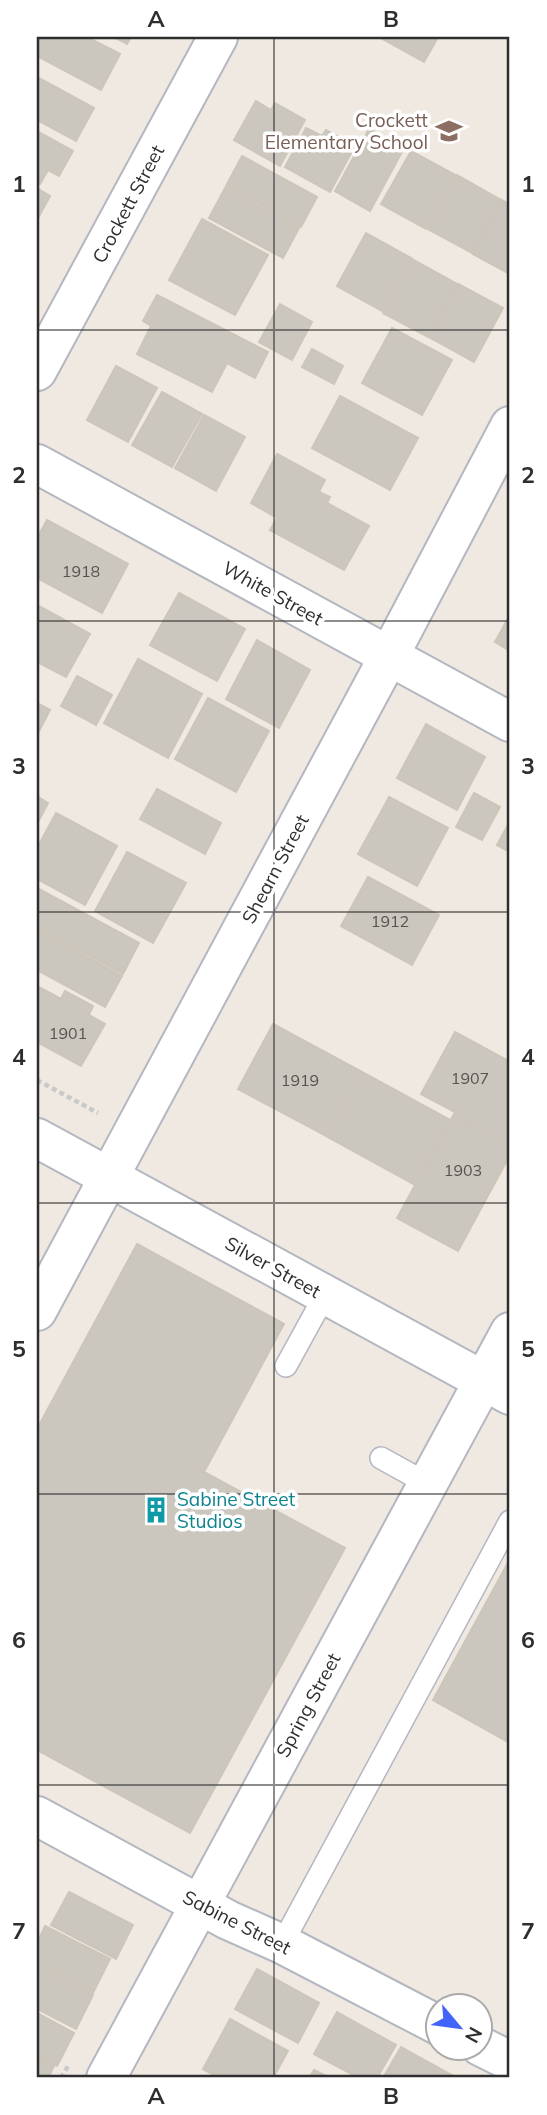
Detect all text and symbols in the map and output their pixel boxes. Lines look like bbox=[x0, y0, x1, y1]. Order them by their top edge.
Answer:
text: A bbox=[147, 4, 165, 33]
text: B bbox=[383, 4, 399, 33]
place label: Crockett Elementary School bbox=[265, 108, 428, 154]
school or university icon: Crockett Elementary School bbox=[434, 116, 464, 146]
street label: Crockett Street bbox=[87, 140, 169, 267]
text: 1 bbox=[12, 169, 26, 198]
text: 1 bbox=[521, 169, 535, 198]
text: 2 bbox=[12, 460, 26, 489]
text: 2 bbox=[521, 460, 535, 489]
street label: White Street bbox=[219, 556, 328, 631]
house number: 1918 bbox=[62, 561, 100, 581]
text: 3 bbox=[12, 751, 26, 780]
text: 3 bbox=[521, 751, 535, 780]
street label: Shearn Street bbox=[236, 810, 314, 928]
house number: 1912 bbox=[371, 911, 409, 931]
house number: 1901 bbox=[49, 1023, 87, 1043]
text: 4 bbox=[12, 1042, 26, 1071]
text: 4 bbox=[521, 1042, 535, 1071]
house number: 1907 bbox=[451, 1068, 489, 1088]
house number: 1919 bbox=[281, 1070, 319, 1090]
house number: 1903 bbox=[444, 1160, 482, 1180]
street label: Silver Street bbox=[221, 1231, 325, 1303]
text: 5 bbox=[12, 1334, 26, 1363]
text: 5 bbox=[521, 1334, 535, 1363]
place label: Sabine Street Studios bbox=[177, 1487, 295, 1533]
building icon: Sabine Street Studios bbox=[141, 1495, 171, 1525]
text: 6 bbox=[12, 1625, 26, 1654]
text: 6 bbox=[521, 1625, 535, 1654]
street label: Spring Street bbox=[270, 1648, 346, 1761]
street label: Sabine Street bbox=[179, 1884, 295, 1960]
text: 7 bbox=[12, 1916, 26, 1945]
text: 7 bbox=[521, 1916, 535, 1945]
north arrow bbox=[424, 1993, 494, 2062]
text: N bbox=[460, 2023, 488, 2047]
text: A bbox=[147, 2081, 165, 2110]
text: B bbox=[383, 2081, 399, 2110]

